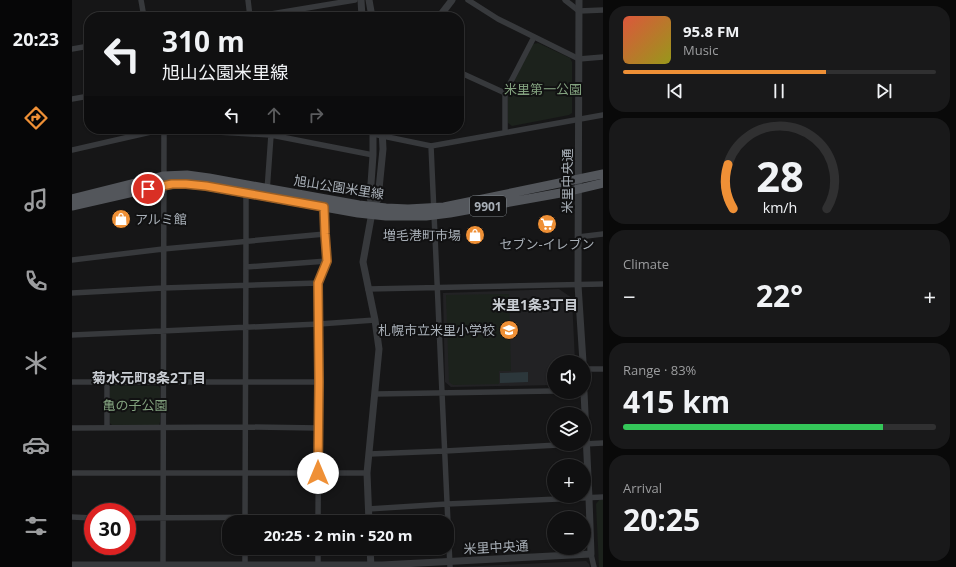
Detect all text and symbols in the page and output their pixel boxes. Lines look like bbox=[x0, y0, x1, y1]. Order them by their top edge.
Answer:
text: 95.8 FM bbox=[683, 21, 739, 41]
text: 310 m bbox=[162, 22, 245, 60]
text: 20:23 bbox=[13, 27, 59, 51]
icon: left bbox=[96, 28, 148, 80]
text: Music bbox=[683, 41, 718, 59]
text: 旭山公園米里線 bbox=[162, 60, 288, 84]
park label: 米里第一公園 bbox=[504, 80, 582, 98]
icon: previous bbox=[664, 80, 686, 102]
icon: pause bbox=[768, 80, 790, 102]
icon: next bbox=[873, 80, 895, 102]
icon: directions bbox=[22, 104, 50, 132]
icon: left bbox=[221, 104, 243, 126]
icon: ahead bbox=[263, 104, 285, 126]
icon: right bbox=[305, 104, 327, 126]
street label: 米里中央通 bbox=[558, 148, 576, 214]
text: 28 bbox=[756, 148, 803, 204]
street label: 旭山公園米里線 bbox=[293, 171, 385, 203]
pin bbox=[131, 172, 165, 206]
icon: arrive bbox=[137, 178, 159, 200]
icon: music bbox=[22, 186, 50, 214]
road number: 9901 bbox=[470, 196, 506, 216]
text: km/h bbox=[762, 198, 797, 217]
shop icon: アルミ館 bbox=[110, 208, 132, 230]
place label: アルミ館 bbox=[135, 210, 187, 228]
supermarket icon: セブン-イレブン bbox=[536, 213, 558, 235]
shop icon: 増毛港町市場 bbox=[464, 224, 486, 246]
place label: 増毛港町市場 bbox=[383, 226, 461, 244]
place label: セブン-イレブン bbox=[499, 235, 595, 253]
text: Climate bbox=[623, 255, 669, 273]
icon: phone bbox=[22, 267, 50, 295]
text: 22° bbox=[756, 275, 803, 316]
text: − bbox=[623, 281, 636, 311]
text: + bbox=[923, 281, 936, 311]
district label: 米里1条3丁目 bbox=[492, 295, 578, 314]
school or university icon: 札幌市立米里小学校 bbox=[498, 319, 520, 341]
place label: 札幌市立米里小学校 bbox=[378, 321, 495, 339]
icon: climate bbox=[22, 349, 50, 377]
map controls bbox=[547, 355, 591, 555]
button: sound bbox=[547, 355, 591, 399]
text: Range · 83% bbox=[623, 361, 696, 379]
district label: 菊水元町8条2丁目 bbox=[92, 368, 206, 387]
text: 415 km bbox=[623, 381, 730, 422]
park label: 亀の子公園 bbox=[102, 396, 168, 414]
button: layers bbox=[547, 407, 591, 451]
icon: car bbox=[22, 431, 50, 459]
position arrow bbox=[297, 452, 339, 494]
button: + bbox=[547, 459, 591, 503]
text: Arrival bbox=[623, 479, 662, 497]
text: 20:25 bbox=[623, 499, 700, 540]
speed limit sign: 30 bbox=[84, 503, 136, 555]
button: − bbox=[547, 511, 591, 555]
icon: filters bbox=[22, 512, 50, 540]
text: 20:25 · 2 min · 520 m bbox=[264, 525, 412, 545]
street label: 米里中央通 bbox=[463, 536, 529, 558]

